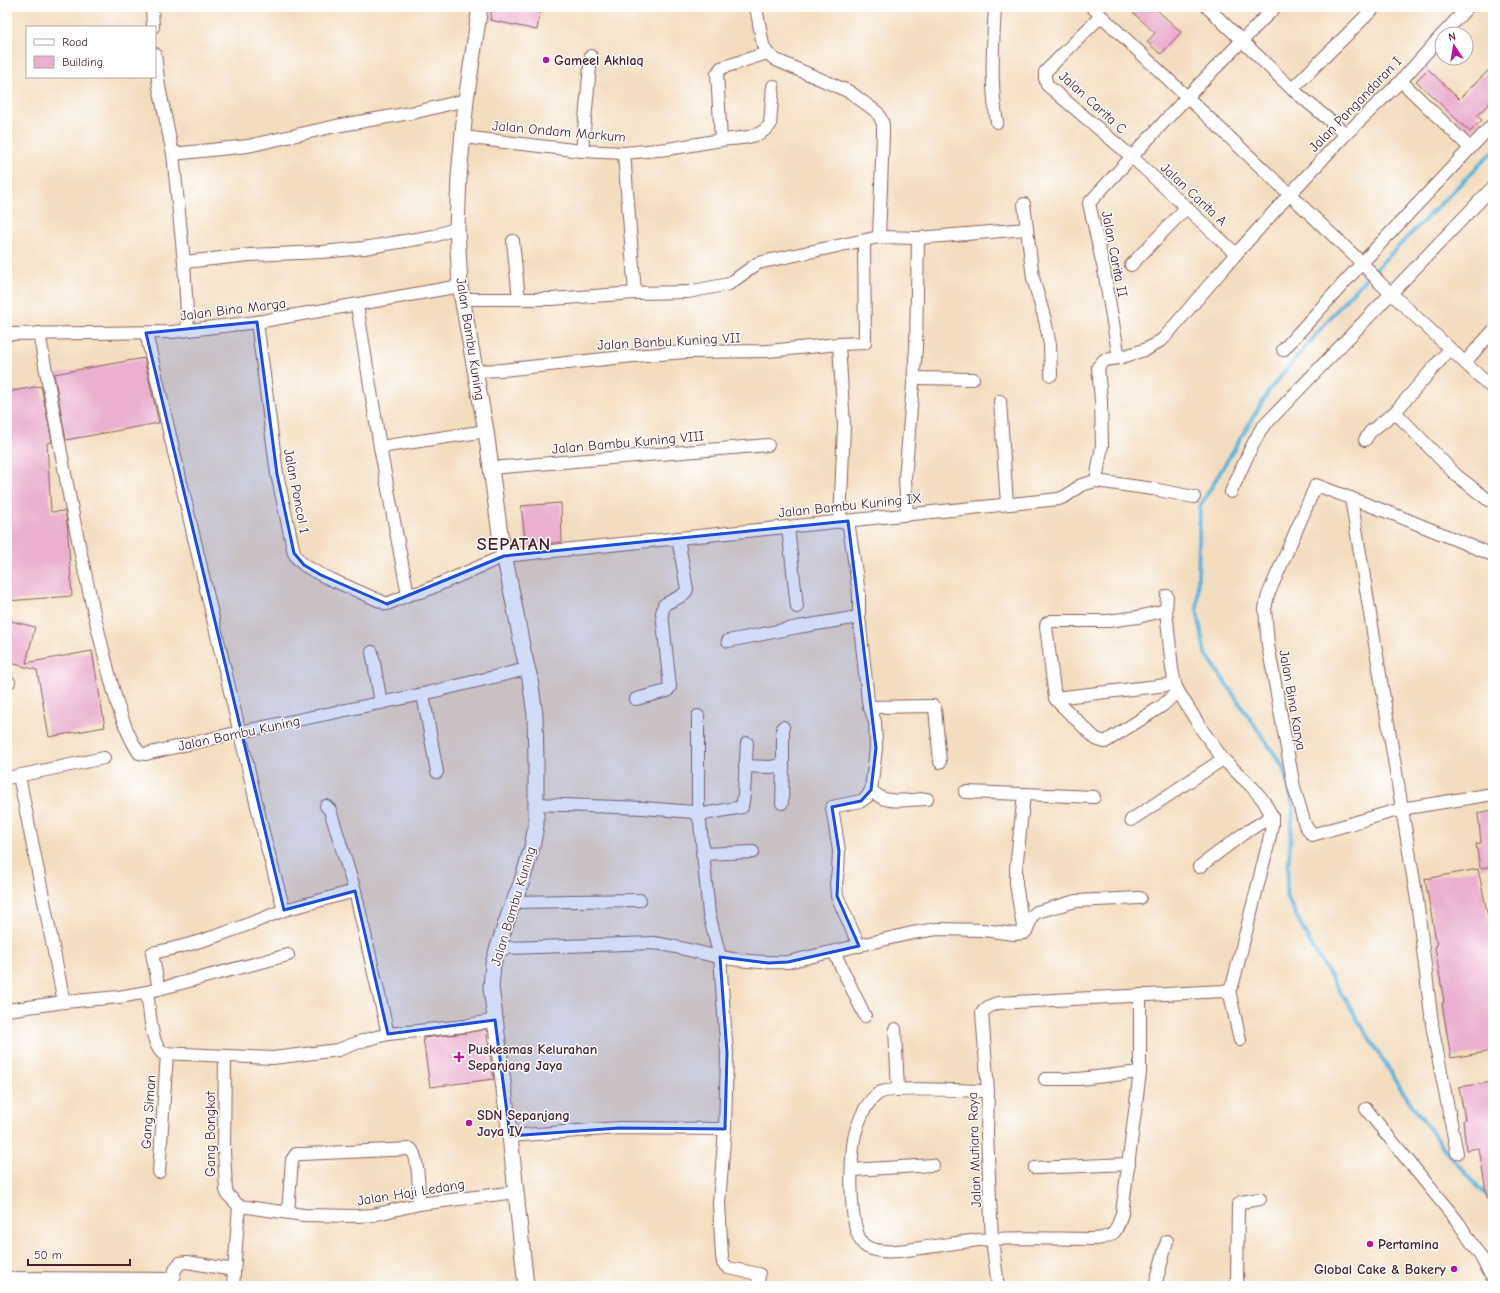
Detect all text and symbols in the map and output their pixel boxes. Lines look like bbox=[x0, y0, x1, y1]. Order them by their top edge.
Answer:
legend bbox=[26, 26, 156, 78]
north arrow bbox=[1434, 26, 1474, 66]
text: N bbox=[1447, 30, 1457, 44]
text: Road bbox=[62, 35, 88, 49]
place label: Gameel Akhlaq bbox=[554, 52, 644, 69]
street label: Jalan Pangandaran I bbox=[1305, 53, 1405, 156]
text: Building bbox=[62, 55, 103, 69]
marker: Gameel Akhlaq bbox=[541, 55, 551, 65]
street label: Jalan Carita C bbox=[1055, 68, 1130, 137]
street label: Jalan Ondam Markum bbox=[491, 117, 626, 146]
street label: Jalan Carita A bbox=[1157, 159, 1230, 229]
street label: Jalan Carita II bbox=[1098, 210, 1131, 299]
street label: Jalan Bambu Kuning bbox=[452, 276, 489, 402]
street label: Jalan Bina Marga bbox=[179, 295, 287, 324]
street label: Jalan Banbu Kuning VII bbox=[597, 329, 741, 354]
street label: Jalan Bambu Kuning VIII bbox=[551, 427, 705, 458]
street label: Jalan Poncol 1 bbox=[280, 447, 313, 535]
street label: Jalan Bambu Kuning IX bbox=[778, 490, 923, 521]
district label: SEPATAN bbox=[477, 534, 551, 555]
street label: Jalan Bina Karya bbox=[1275, 649, 1310, 752]
street label: Jalan Bambu Kuning bbox=[177, 712, 302, 755]
street label: Jalan Bambu Kuning bbox=[487, 844, 540, 968]
place label: Puskesmas Kelurahan Sepanjang Jaya bbox=[468, 1041, 597, 1074]
marker: Puskesmas Kelurahan Sepanjang Jaya bbox=[453, 1051, 465, 1063]
street label: Gang Siman bbox=[137, 1074, 160, 1150]
street label: Gang Bongkot bbox=[202, 1090, 219, 1177]
street label: Jalan Mutiara Raya bbox=[964, 1092, 985, 1208]
place label: SDN Sepanjang Jaya IV bbox=[477, 1107, 570, 1140]
marker: SDN Sepanjang Jaya IV bbox=[464, 1118, 474, 1128]
street label: Jalan Haji Ledang bbox=[356, 1176, 466, 1209]
place label: Pertamina bbox=[1378, 1236, 1439, 1253]
marker: Pertamina bbox=[1365, 1239, 1375, 1249]
scale bar bbox=[28, 1241, 130, 1267]
text: 50 m bbox=[34, 1248, 62, 1262]
place label: Global Cake & Bakery bbox=[1314, 1261, 1447, 1278]
marker: Global Cake & Bakery bbox=[1449, 1264, 1459, 1274]

